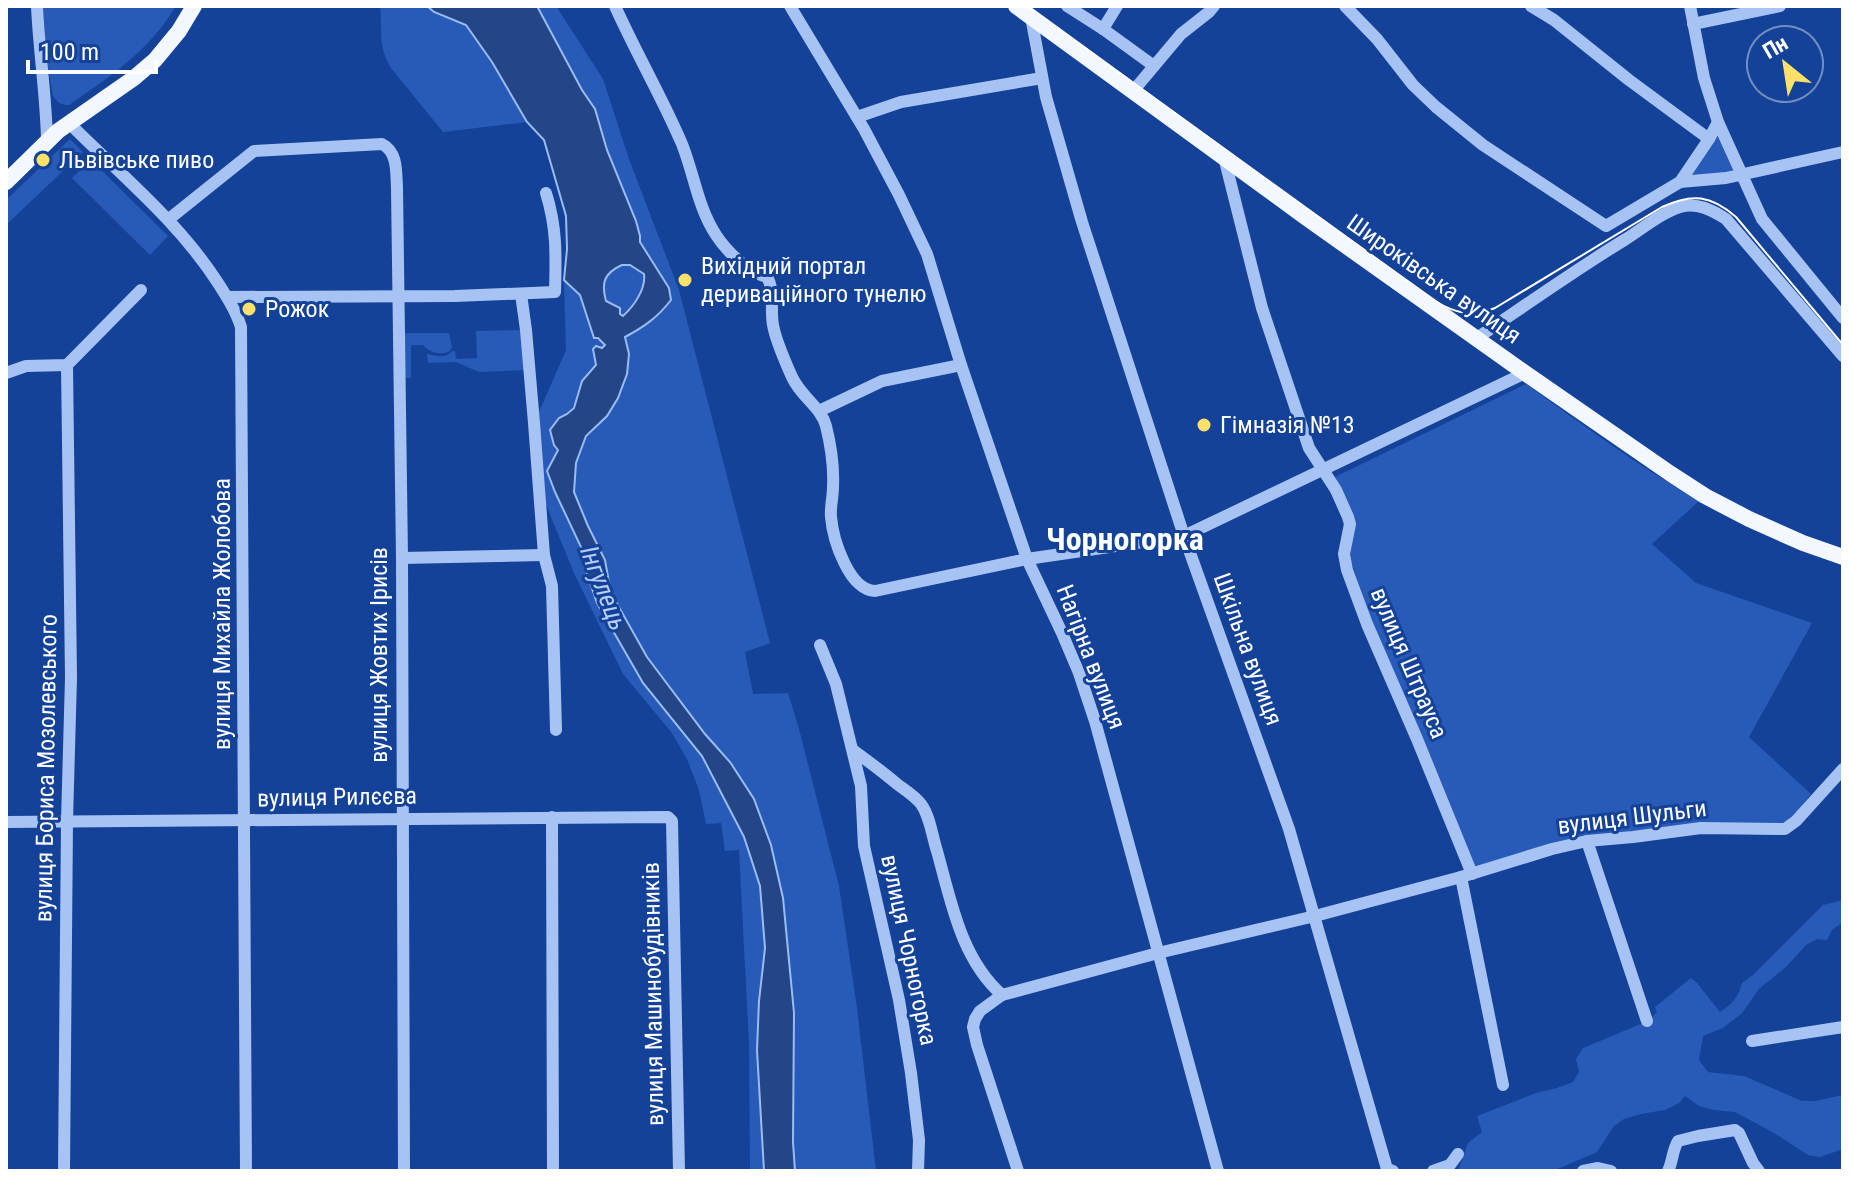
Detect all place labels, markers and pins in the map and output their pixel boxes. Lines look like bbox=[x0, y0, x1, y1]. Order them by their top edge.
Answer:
place label: Львівське пиво bbox=[59, 146, 214, 174]
marker: Львівське пиво bbox=[34, 151, 52, 169]
place label: Вихідний портал дериваційного тунелю bbox=[701, 252, 927, 308]
marker: Вихідний портал дериваційного тунелю bbox=[676, 271, 694, 289]
place label: Рожок bbox=[265, 295, 330, 323]
marker: Рожок bbox=[240, 300, 258, 318]
place label: Гімназія №13 bbox=[1220, 411, 1355, 439]
marker: Гімназія №13 bbox=[1195, 416, 1213, 434]

